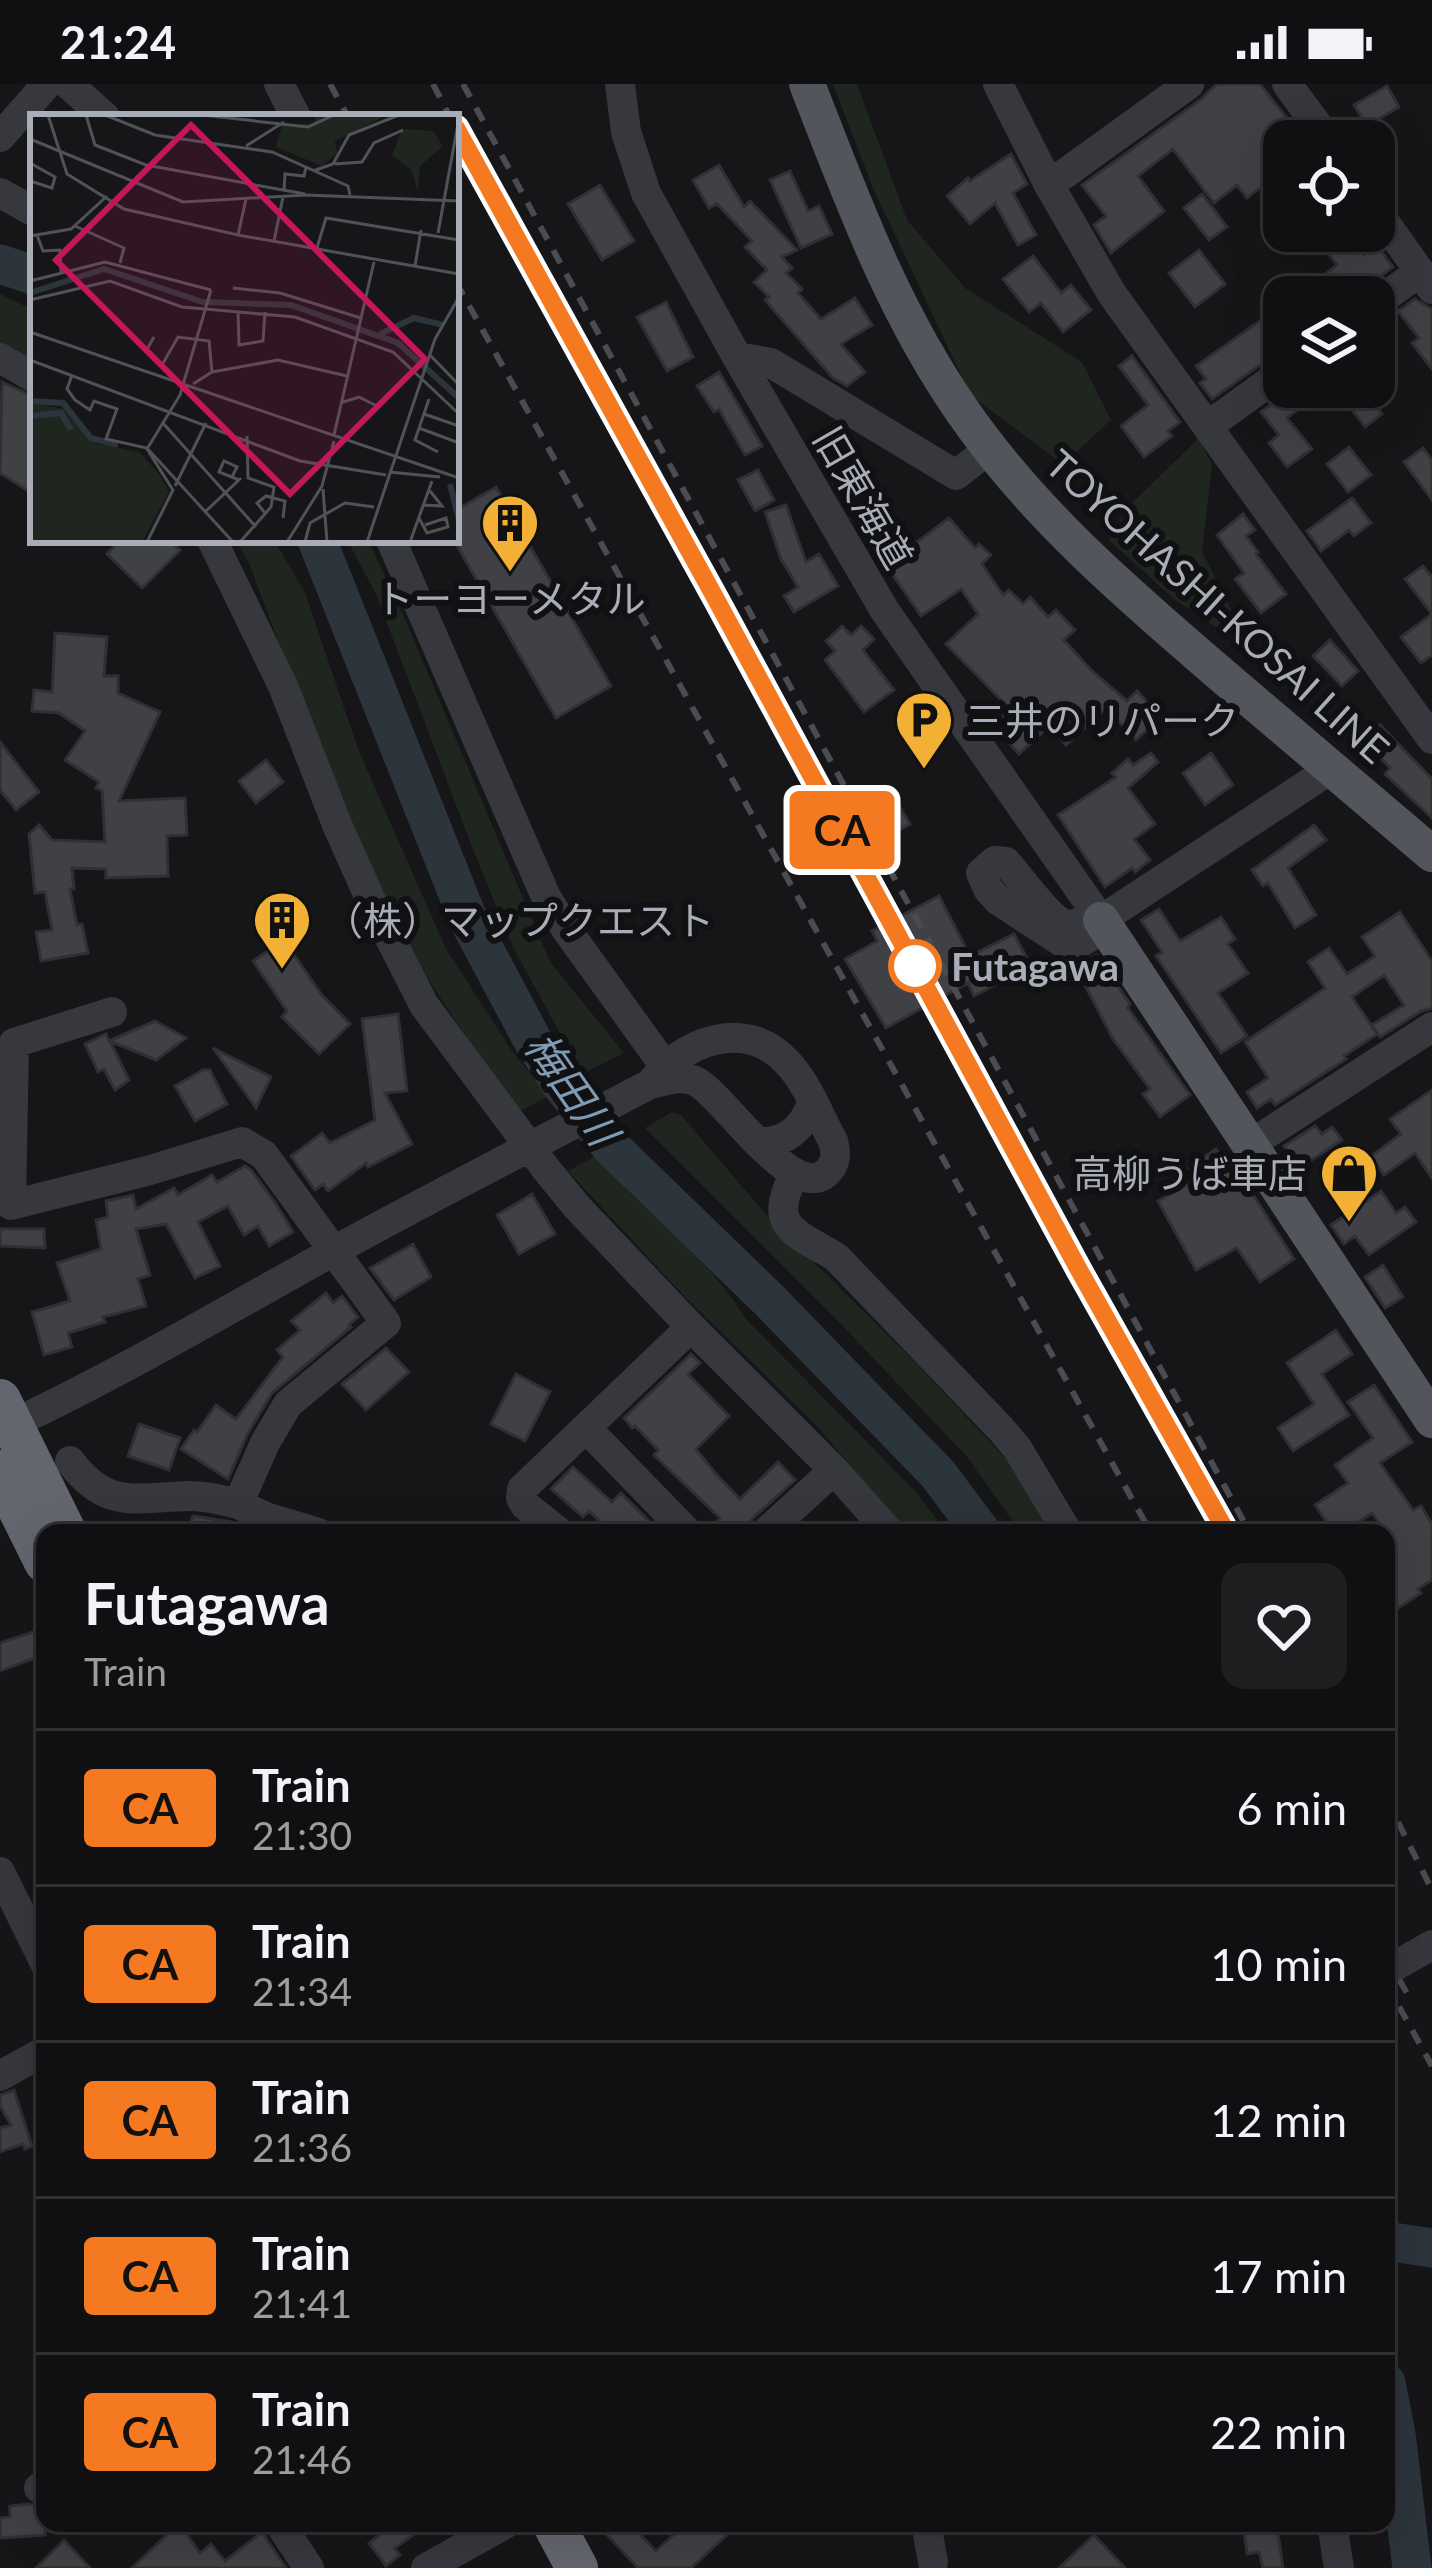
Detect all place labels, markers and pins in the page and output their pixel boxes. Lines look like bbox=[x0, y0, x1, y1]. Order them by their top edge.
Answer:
building icon: トーヨーメタル bbox=[479, 492, 541, 574]
place label: トーヨーメタル bbox=[374, 575, 646, 621]
parking icon: 三井のリパーク bbox=[893, 689, 955, 771]
place label: 三井のリパーク bbox=[966, 697, 1239, 743]
building icon: （株）マップクエスト bbox=[251, 889, 313, 971]
place label: （株）マップクエスト bbox=[324, 897, 714, 943]
marker: Futagawa bbox=[890, 941, 940, 991]
place label: Futagawa bbox=[951, 943, 1119, 989]
shop icon: 高柳うば車店 bbox=[1318, 1142, 1380, 1224]
place label: 高柳うば車店 bbox=[1073, 1150, 1307, 1196]

